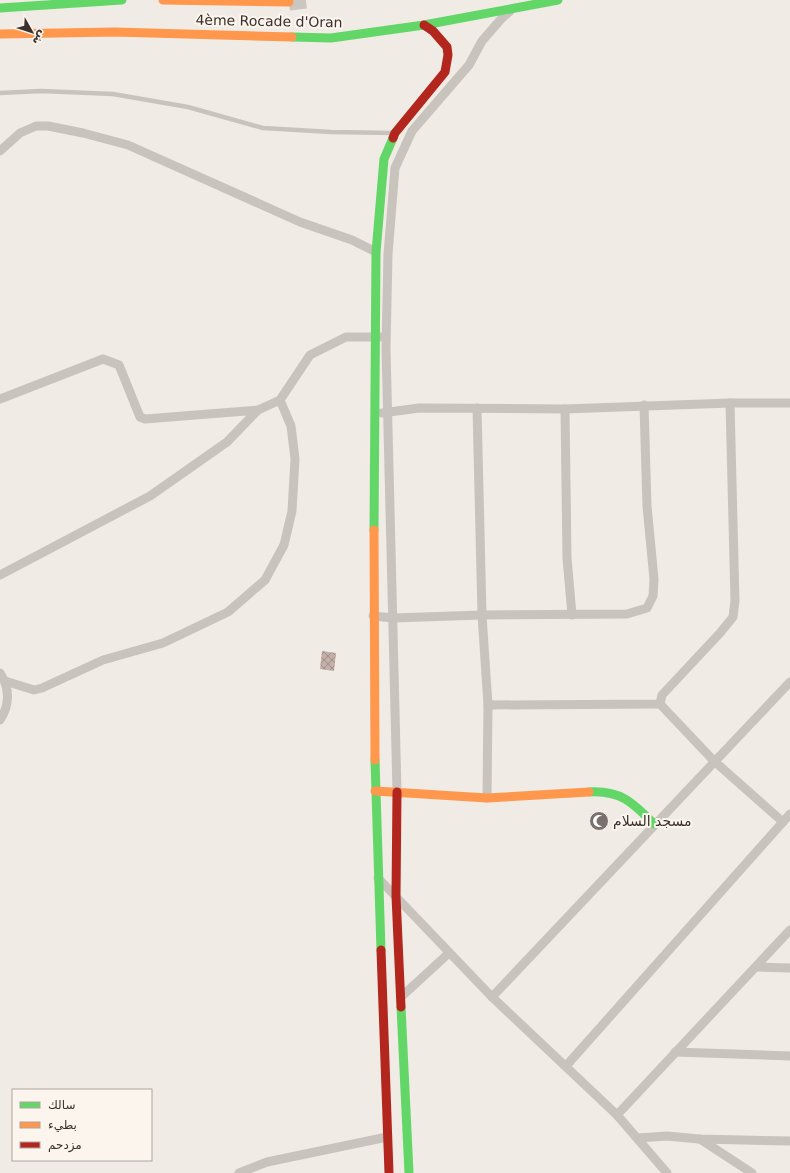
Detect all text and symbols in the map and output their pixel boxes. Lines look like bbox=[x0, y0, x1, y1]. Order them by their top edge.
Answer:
north arrow bbox=[12, 12, 52, 52]
street label: 4ème Rocade d'Oran bbox=[195, 12, 343, 30]
text: ش bbox=[30, 28, 49, 48]
mosque icon: مسجد السلام bbox=[588, 810, 610, 832]
place label: مسجد السلام bbox=[613, 813, 692, 829]
legend bbox=[12, 1089, 152, 1161]
text: سالك bbox=[48, 1098, 75, 1112]
text: بطيء bbox=[48, 1118, 77, 1132]
text: مزدحم bbox=[48, 1138, 82, 1153]

